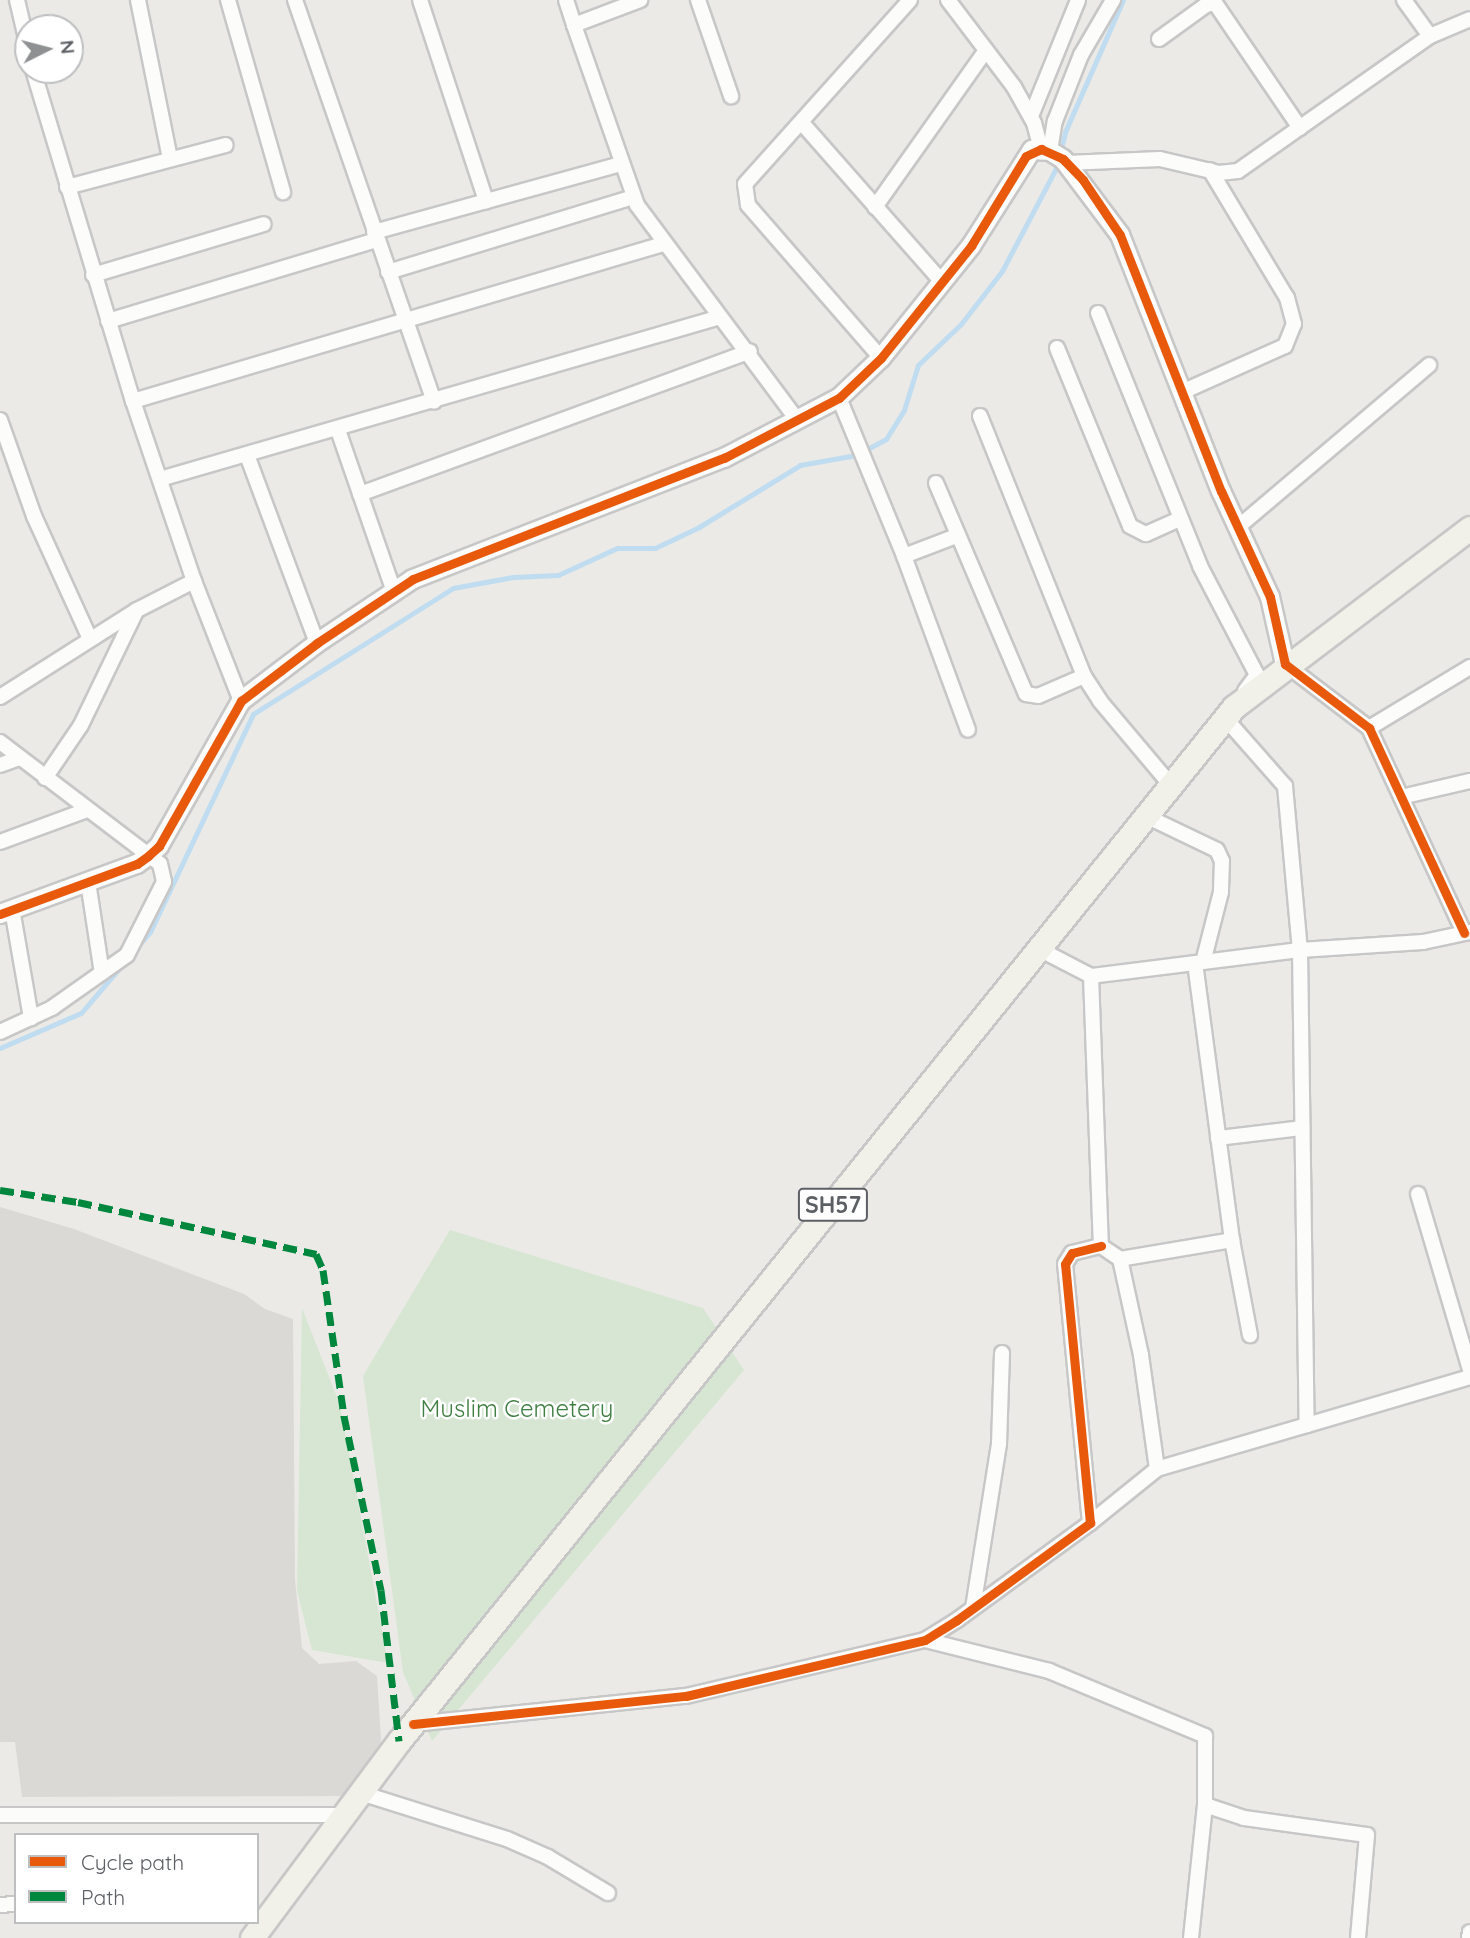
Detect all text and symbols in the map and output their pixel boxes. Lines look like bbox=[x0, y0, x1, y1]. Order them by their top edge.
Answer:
north arrow bbox=[14, 14, 84, 84]
text: N bbox=[55, 39, 81, 55]
road number: SH57 bbox=[796, 1186, 870, 1224]
park label: Muslim Cemetery bbox=[421, 1395, 613, 1423]
legend bbox=[14, 1833, 259, 1924]
text: Cycle path bbox=[81, 1849, 184, 1875]
text: Path bbox=[81, 1884, 125, 1910]

